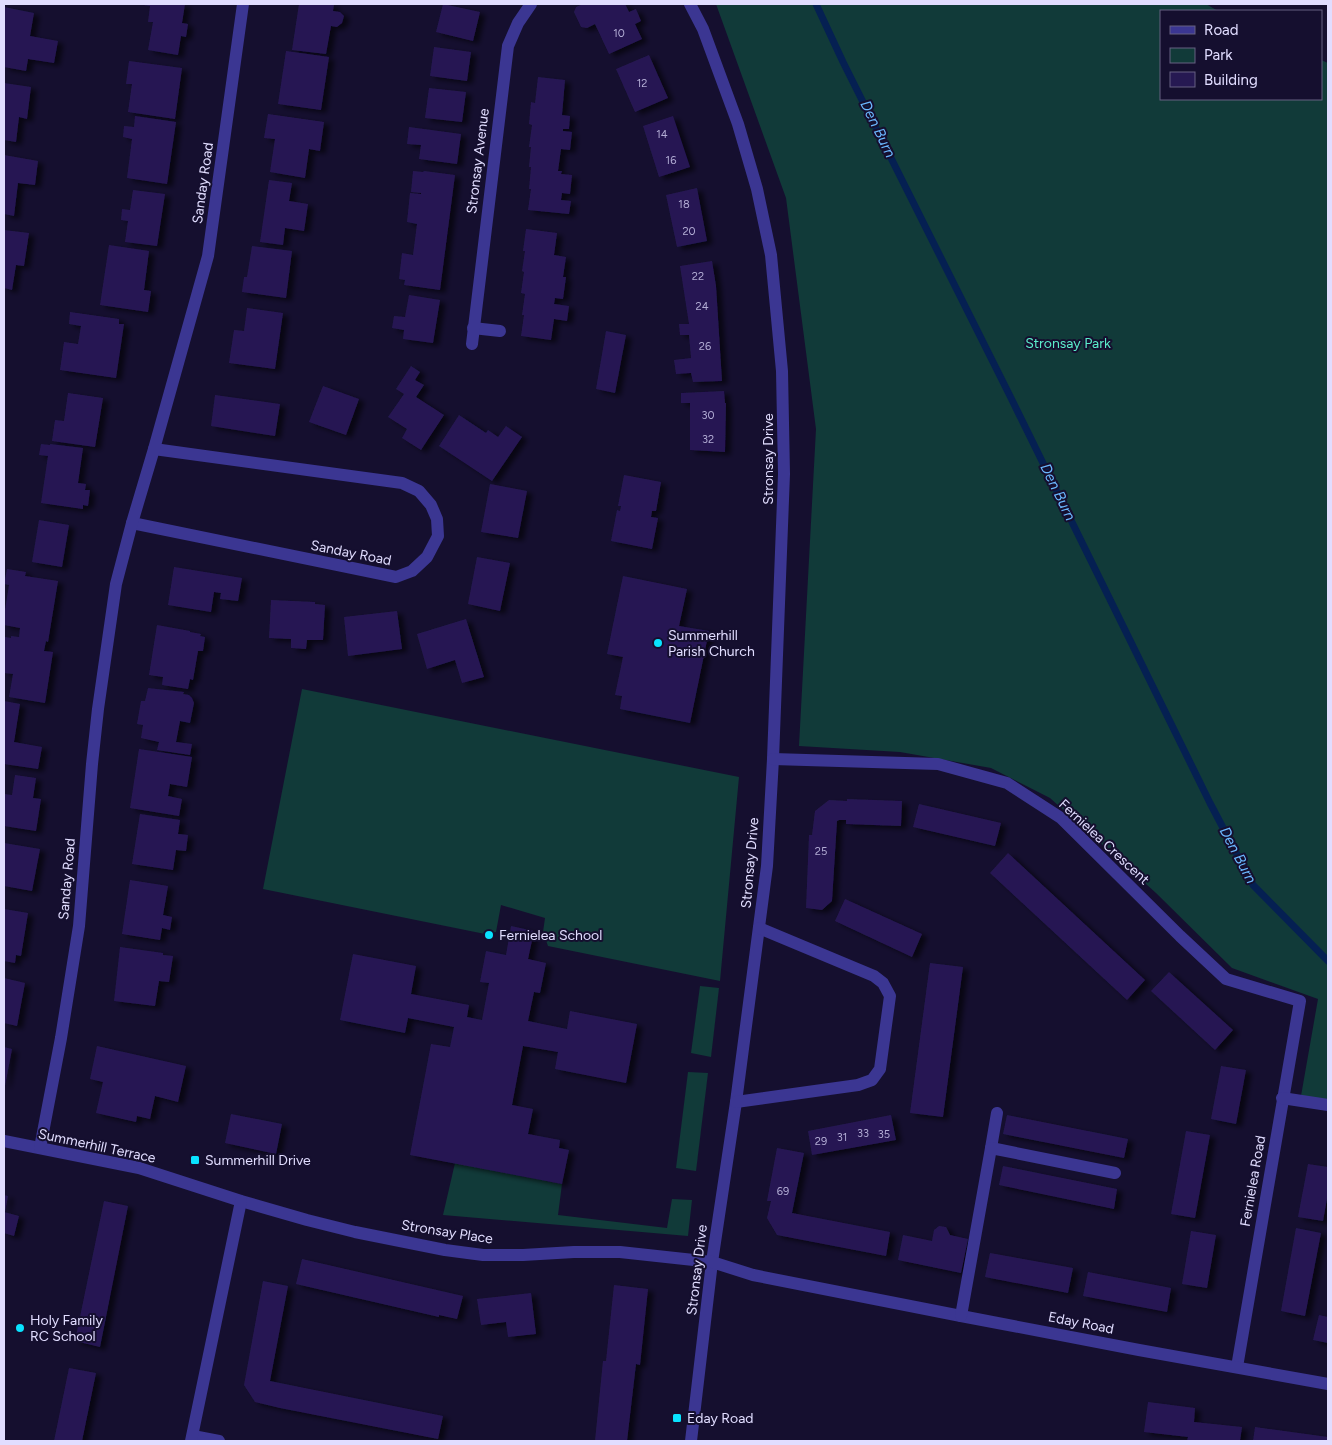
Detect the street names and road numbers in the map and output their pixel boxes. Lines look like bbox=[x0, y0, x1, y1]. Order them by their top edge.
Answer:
street label: Stronsay Avenue bbox=[463, 107, 493, 215]
street label: Sanday Road bbox=[189, 141, 217, 225]
street label: Stronsay Drive bbox=[760, 413, 777, 505]
street label: Sanday Road bbox=[309, 537, 393, 569]
street label: Fernielea Crescent bbox=[1055, 796, 1153, 888]
street label: Stronsay Drive bbox=[738, 816, 762, 909]
street label: Sanday Road bbox=[55, 837, 79, 921]
street label: Summerhill Terrace bbox=[37, 1125, 158, 1167]
street label: Fernielea Road bbox=[1237, 1134, 1269, 1228]
street label: Stronsay Place bbox=[400, 1216, 494, 1248]
street label: Stronsay Drive bbox=[683, 1223, 711, 1316]
street label: Eday Road bbox=[1047, 1308, 1115, 1338]

